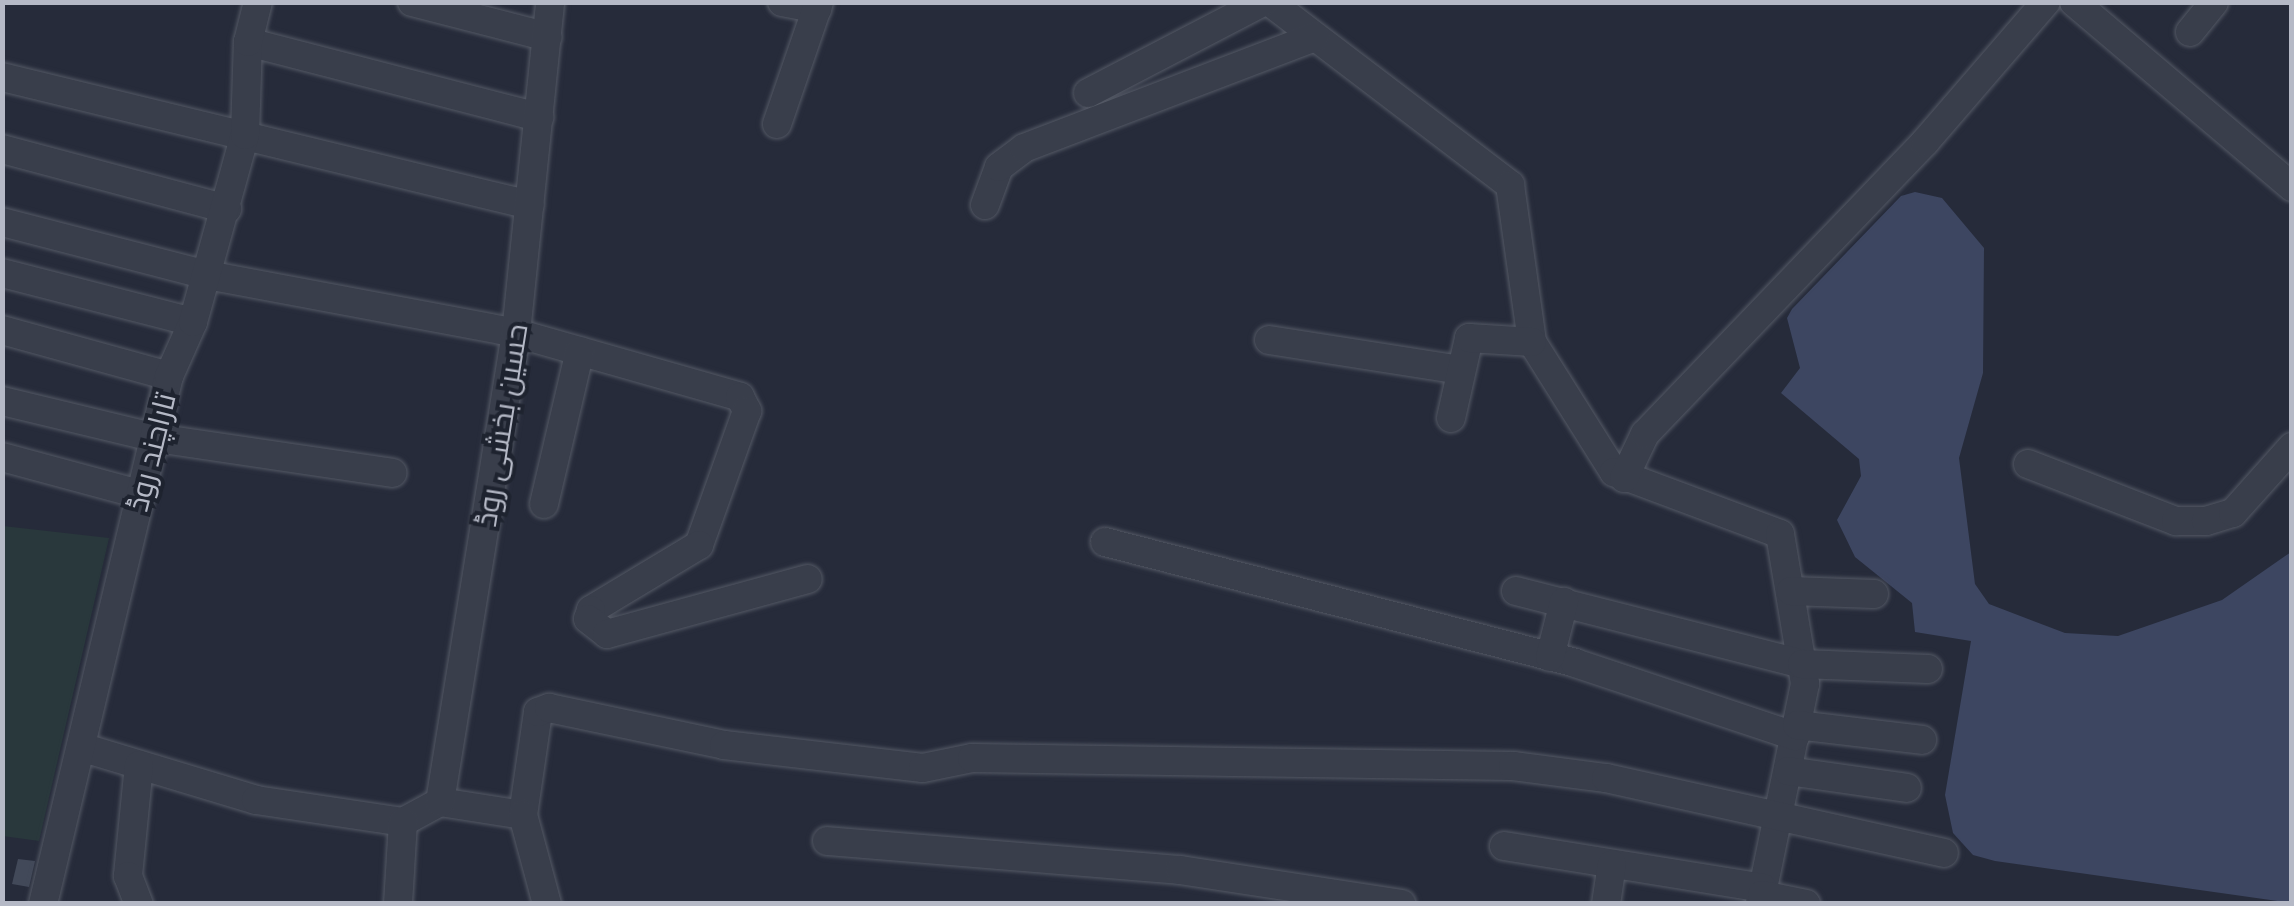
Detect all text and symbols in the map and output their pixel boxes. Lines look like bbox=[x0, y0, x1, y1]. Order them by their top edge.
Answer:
street label: حسین بخشی روڈ bbox=[467, 321, 535, 529]
street label: تاراچند روڈ bbox=[119, 389, 183, 515]

